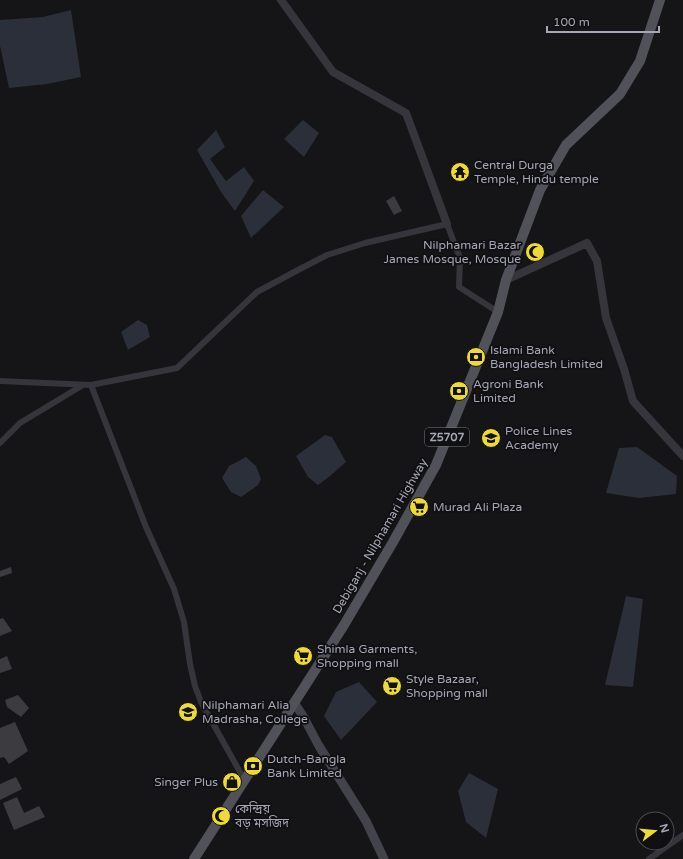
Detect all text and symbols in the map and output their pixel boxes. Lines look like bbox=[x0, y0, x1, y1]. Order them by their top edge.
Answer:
scale bar bbox=[547, 8, 659, 34]
text: 100 m bbox=[553, 15, 590, 29]
place label: Central Durga Temple, Hindu temple bbox=[474, 158, 599, 186]
temple icon: Central Durga Temple, Hindu temple bbox=[449, 161, 471, 183]
place label: Nilphamari Bazar James Mosque, Mosque bbox=[383, 238, 521, 266]
mosque icon: Nilphamari Bazar James Mosque, Mosque bbox=[524, 241, 546, 263]
place label: Islami Bank Bangladesh Limited bbox=[490, 343, 603, 371]
bank icon: Islami Bank Bangladesh Limited bbox=[465, 346, 487, 368]
place label: Agroni Bank Limited bbox=[473, 377, 544, 405]
bank icon: Agroni Bank Limited bbox=[448, 380, 470, 402]
place label: Police Lines Academy bbox=[505, 424, 572, 452]
school or university icon: Police Lines Academy bbox=[480, 427, 502, 449]
road number: Z5707 bbox=[425, 428, 469, 446]
street label: Debiganj - Nilphamari Highway bbox=[330, 455, 431, 616]
supermarket icon: Murad Ali Plaza bbox=[408, 496, 430, 518]
place label: Murad Ali Plaza bbox=[433, 500, 522, 514]
place label: Shimla Garments, Shopping mall bbox=[317, 642, 417, 670]
supermarket icon: Shimla Garments, Shopping mall bbox=[292, 645, 314, 667]
place label: Style Bazaar, Shopping mall bbox=[406, 672, 488, 700]
supermarket icon: Style Bazaar, Shopping mall bbox=[381, 675, 403, 697]
place label: Nilphamari Alia Madrasha, College bbox=[202, 698, 308, 726]
school or university icon: Nilphamari Alia Madrasha, College bbox=[177, 701, 199, 723]
place label: Dutch-Bangla Bank Limited bbox=[267, 752, 346, 780]
bank icon: Dutch-Bangla Bank Limited bbox=[242, 755, 264, 777]
shop icon: Singer Plus bbox=[221, 771, 243, 793]
place label: Singer Plus bbox=[154, 775, 218, 789]
place label: কেন্দ্রিয় বড় মসজিদ bbox=[234, 801, 289, 830]
mosque icon: কেন্দ্রিয় বড় মসজিদ bbox=[210, 805, 232, 827]
north arrow bbox=[635, 811, 675, 851]
text: N bbox=[657, 822, 672, 834]

